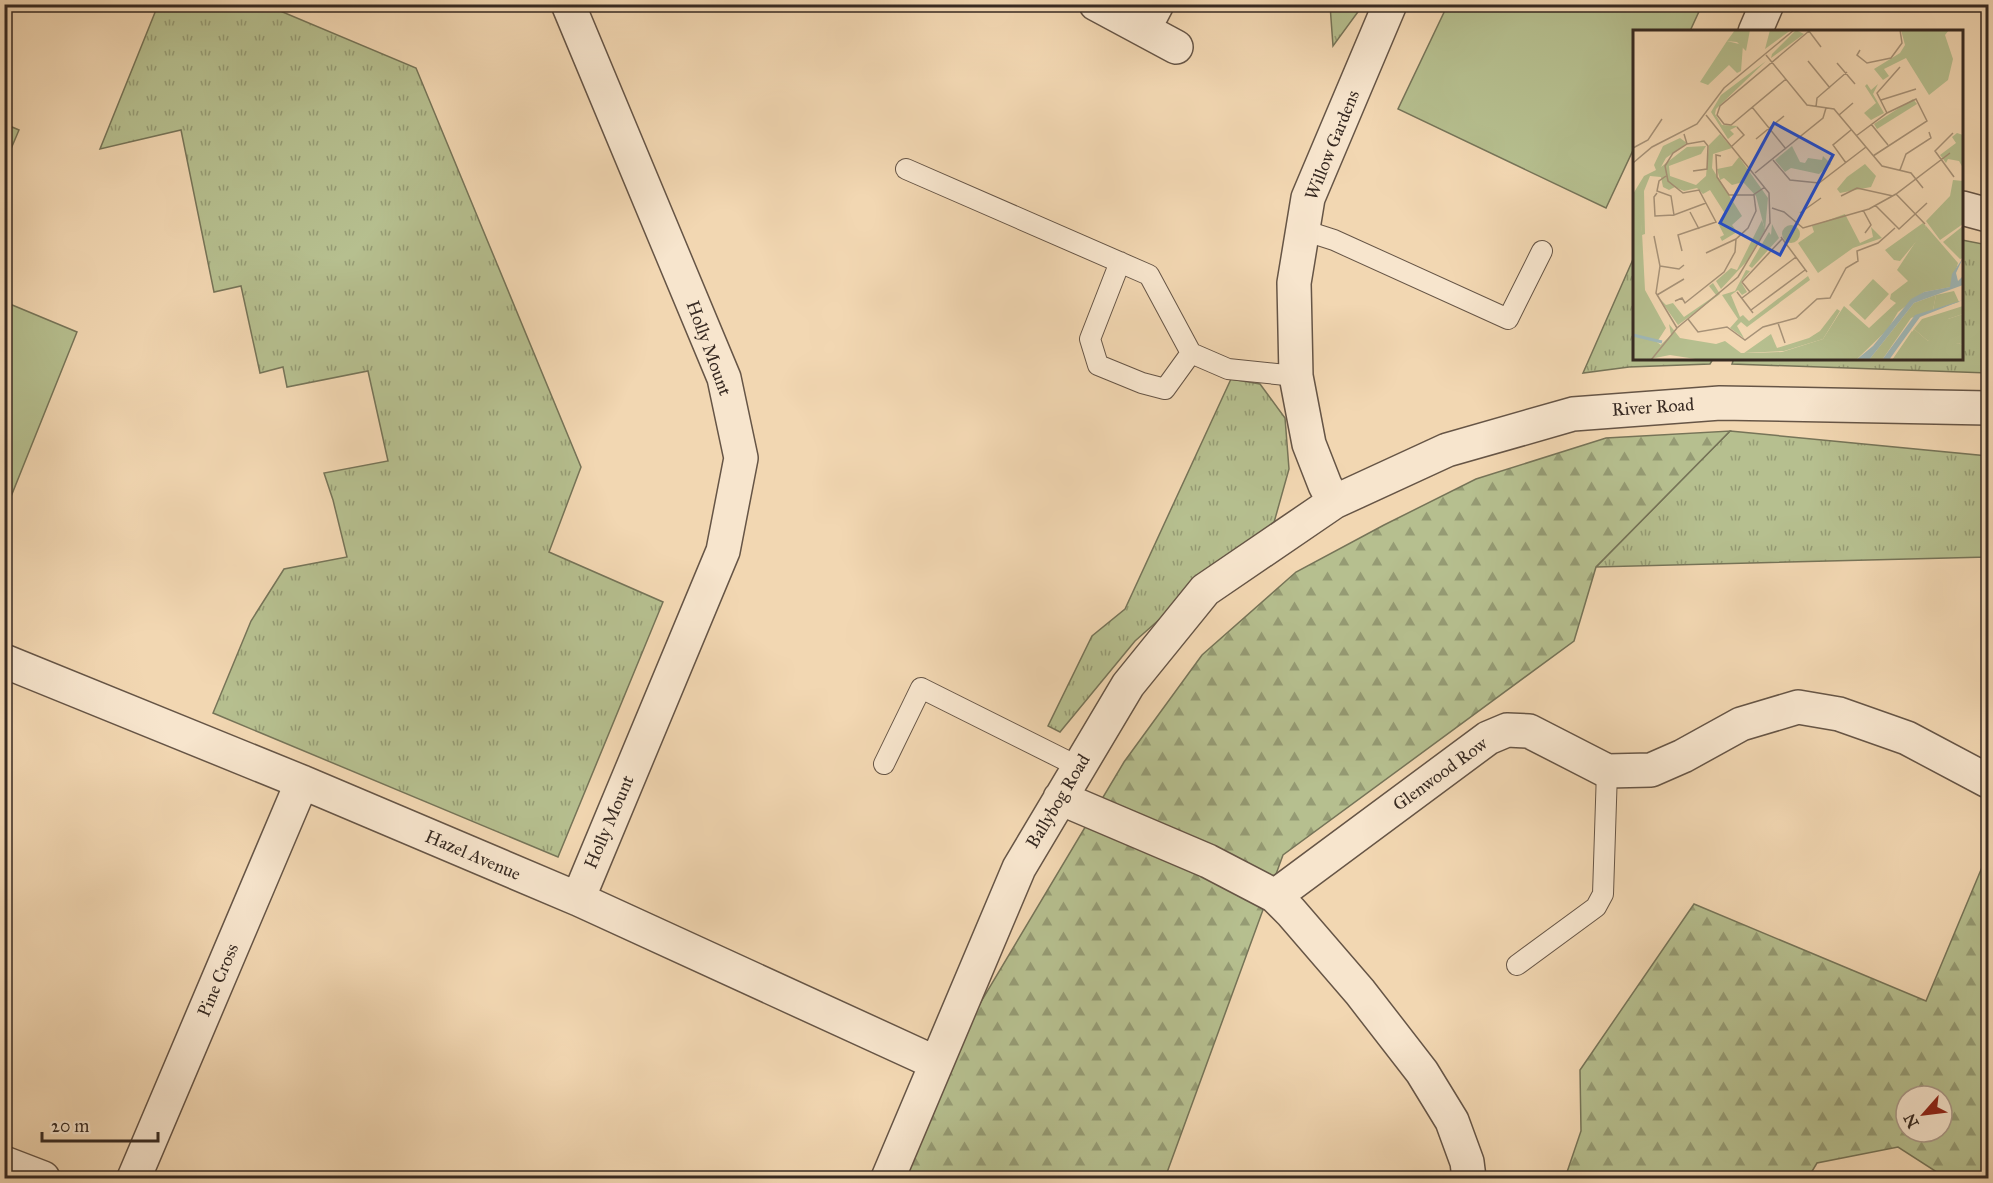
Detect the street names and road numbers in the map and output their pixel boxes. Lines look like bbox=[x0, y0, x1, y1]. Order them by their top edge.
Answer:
street label: Willow Gardens bbox=[1300, 87, 1364, 203]
street label: Holly Mount bbox=[682, 298, 737, 399]
street label: River Road bbox=[1611, 393, 1695, 421]
street label: Glenwood Row bbox=[1388, 732, 1492, 816]
street label: Ballybog Road bbox=[1021, 750, 1096, 853]
street label: Holly Mount bbox=[579, 771, 639, 872]
street label: Hazel Avenue bbox=[422, 825, 524, 885]
street label: Pine Cross bbox=[193, 940, 243, 1020]

